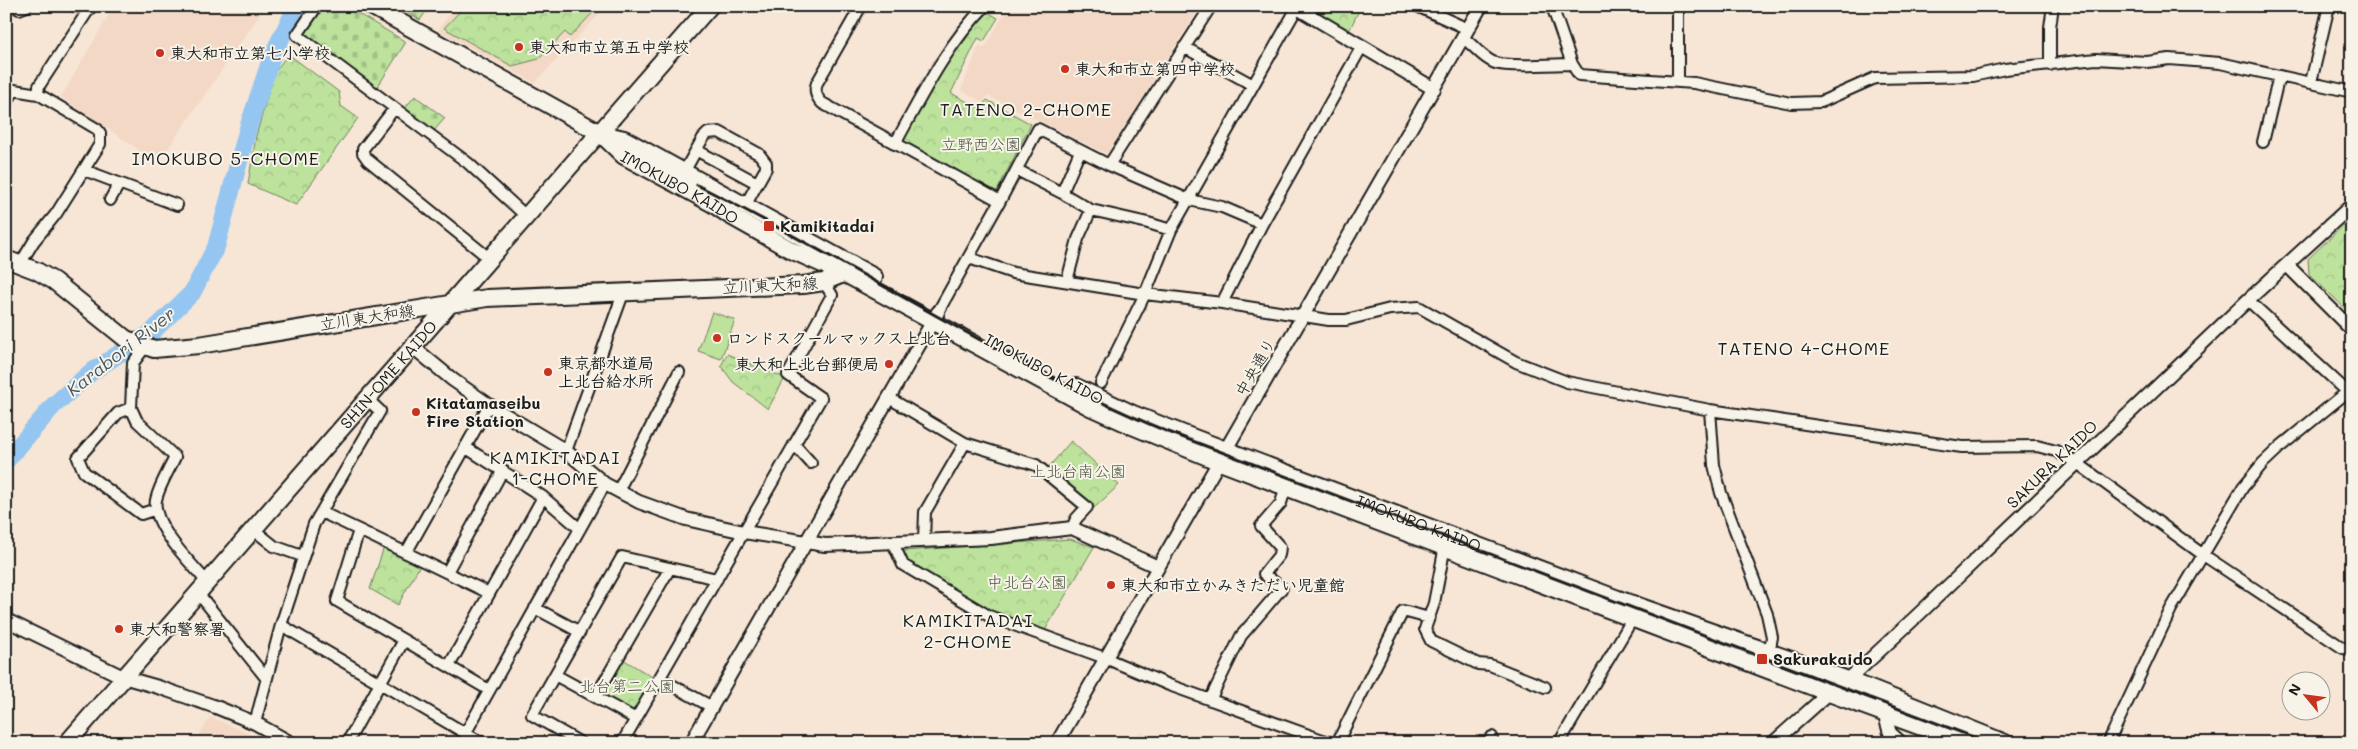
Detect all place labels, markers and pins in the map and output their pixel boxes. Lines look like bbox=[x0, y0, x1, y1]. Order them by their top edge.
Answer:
place label: 東大和市立第五中学校 bbox=[529, 36, 689, 57]
marker: 東大和市立第五中学校 bbox=[513, 41, 525, 53]
place label: 東大和市立第七小学校 bbox=[170, 42, 330, 63]
marker: 東大和市立第七小学校 bbox=[154, 47, 166, 59]
place label: 東大和市立第四中学校 bbox=[1075, 58, 1235, 79]
marker: 東大和市立第四中学校 bbox=[1059, 63, 1071, 75]
place label: Kamikitadai bbox=[780, 215, 875, 236]
marker: Kamikitadai bbox=[762, 219, 776, 233]
place label: ロンドスクールマックス上北台 bbox=[727, 327, 951, 348]
marker: ロンドスクールマックス上北台 bbox=[711, 332, 723, 344]
place label: 東京都水道局 上北台給水所 bbox=[558, 352, 654, 391]
place label: 東大和上北台郵便局 bbox=[735, 353, 879, 374]
marker: 東大和上北台郵便局 bbox=[883, 358, 895, 370]
marker: 東京都水道局 上北台給水所 bbox=[542, 366, 554, 378]
place label: Kitatamaseibu Fire Station bbox=[426, 392, 541, 431]
marker: Kitatamaseibu Fire Station bbox=[410, 406, 422, 418]
place label: 東大和市立かみきただい児童館 bbox=[1121, 574, 1345, 595]
marker: 東大和市立かみきただい児童館 bbox=[1105, 579, 1117, 591]
place label: 東大和警察署 bbox=[129, 618, 225, 639]
marker: 東大和警察署 bbox=[113, 623, 125, 635]
place label: Sakurakaido bbox=[1773, 648, 1873, 669]
marker: Sakurakaido bbox=[1755, 652, 1769, 666]

